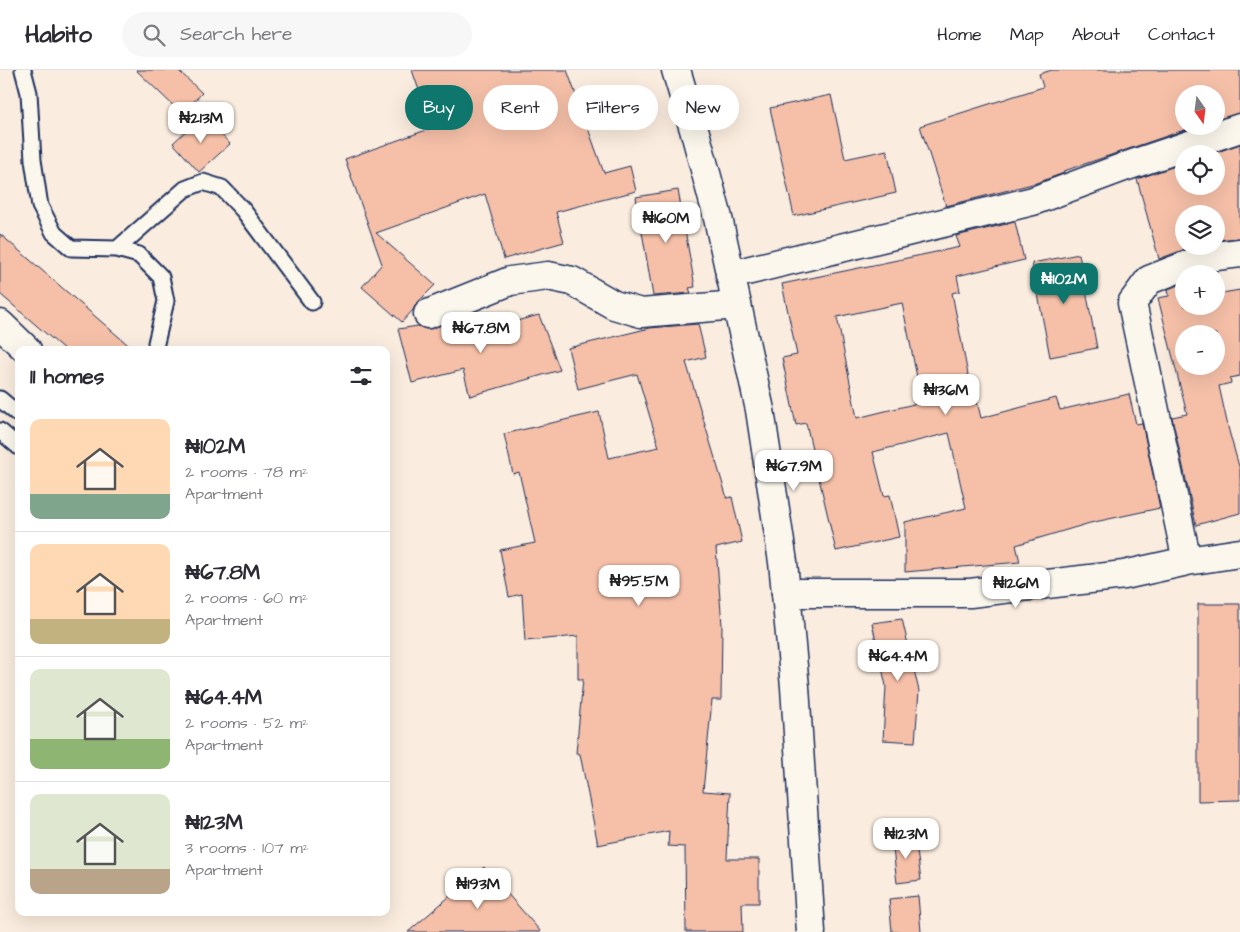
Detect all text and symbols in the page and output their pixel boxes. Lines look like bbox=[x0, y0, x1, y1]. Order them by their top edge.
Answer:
search box bbox=[122, 12, 472, 57]
text: Habito bbox=[25, 18, 92, 52]
icon: search bbox=[140, 21, 168, 49]
text: Search here bbox=[180, 21, 292, 48]
text: Home bbox=[937, 22, 982, 47]
text: Map bbox=[1010, 22, 1044, 47]
text: About bbox=[1072, 22, 1120, 47]
text: Contact bbox=[1148, 22, 1215, 47]
chip: Buy bbox=[405, 85, 473, 130]
chip: Rent bbox=[483, 85, 558, 130]
chip: Filters bbox=[568, 85, 658, 130]
chip: New bbox=[668, 85, 739, 130]
north arrow bbox=[1175, 85, 1225, 135]
map controls bbox=[1175, 85, 1225, 375]
pin: ₦213M bbox=[166, 102, 236, 144]
text: ₦213M bbox=[179, 107, 223, 129]
button: locate bbox=[1175, 145, 1225, 195]
pin: ₦160M bbox=[631, 202, 701, 244]
button: layers bbox=[1175, 205, 1225, 255]
text: ₦160M bbox=[643, 207, 689, 229]
pin: ₦102M bbox=[1029, 262, 1099, 305]
button: + bbox=[1175, 265, 1225, 315]
text: ₦102M bbox=[1041, 268, 1087, 290]
pin: ₦67.8M bbox=[440, 312, 522, 354]
text: ₦67.8M bbox=[452, 317, 510, 339]
button: − bbox=[1175, 325, 1225, 375]
text: 11 homes bbox=[30, 362, 104, 391]
icon: filters bbox=[347, 362, 375, 390]
pin: ₦136M bbox=[911, 374, 981, 416]
text: ₦136M bbox=[923, 379, 969, 401]
text: ₦102M bbox=[185, 432, 246, 461]
icon: home bbox=[70, 439, 130, 499]
pin: ₦67.9M bbox=[753, 450, 835, 492]
text: ₦67.9M bbox=[766, 455, 822, 477]
text: 2 rooms · 78 m² bbox=[185, 461, 308, 483]
text: Apartment bbox=[185, 483, 263, 505]
text: ₦67.8M bbox=[185, 558, 260, 587]
icon: home bbox=[70, 564, 130, 624]
pin: ₦95.5M bbox=[598, 564, 680, 607]
pin: ₦126M bbox=[981, 566, 1051, 609]
text: ₦95.5M bbox=[610, 570, 668, 592]
text: ₦126M bbox=[993, 572, 1039, 594]
text: 2 rooms · 60 m² bbox=[185, 587, 308, 609]
text: Apartment bbox=[185, 609, 263, 631]
pin: ₦64.4M bbox=[857, 640, 939, 682]
text: ₦64.4M bbox=[869, 645, 927, 667]
text: ₦64.4M bbox=[185, 683, 262, 712]
icon: home bbox=[70, 689, 130, 749]
text: 2 rooms · 52 m² bbox=[185, 712, 308, 734]
text: Apartment bbox=[185, 734, 263, 756]
text: ₦123M bbox=[185, 808, 243, 837]
icon: home bbox=[70, 814, 130, 874]
pin: ₦123M bbox=[871, 818, 941, 860]
text: ₦123M bbox=[884, 823, 928, 845]
text: 3 rooms · 107 m² bbox=[185, 837, 309, 859]
text: Apartment bbox=[185, 859, 263, 881]
pin: ₦193M bbox=[443, 868, 513, 910]
text: ₦193M bbox=[456, 873, 500, 895]

